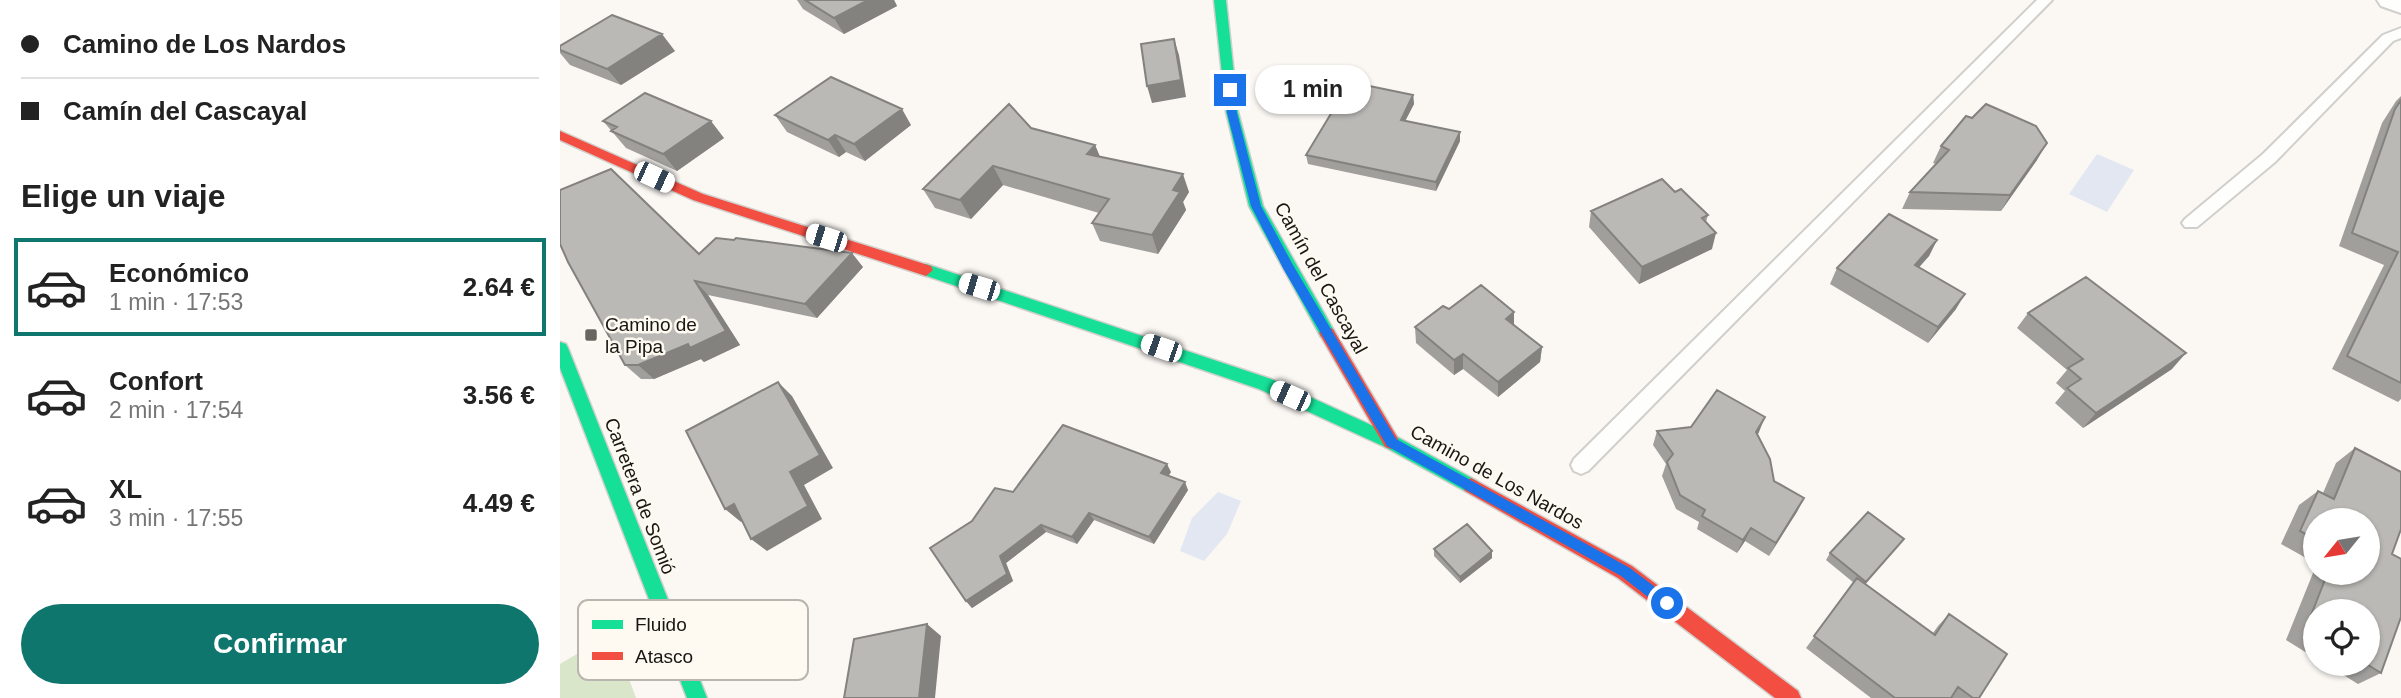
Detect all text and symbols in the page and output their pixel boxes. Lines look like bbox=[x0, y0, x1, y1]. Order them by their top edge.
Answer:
text: Camino de Los Nardos bbox=[63, 29, 346, 59]
callout: 1 min bbox=[1254, 66, 1370, 114]
route end bbox=[1214, 74, 1246, 106]
text: 1 min bbox=[1283, 76, 1343, 102]
text: Camín del Cascayal bbox=[63, 96, 307, 126]
car bbox=[631, 159, 678, 195]
text: Elige un viaje bbox=[21, 178, 226, 214]
street label: Camín del Cascayal bbox=[1271, 199, 1371, 357]
car bbox=[803, 222, 850, 254]
icon: car bbox=[25, 256, 88, 319]
text: Económico bbox=[109, 258, 249, 288]
car bbox=[956, 271, 1003, 303]
text: 2.64 € bbox=[463, 272, 535, 302]
text: 1 min · 17:53 bbox=[109, 289, 243, 315]
place label: Camino de la Pipa bbox=[605, 314, 697, 357]
marker: Camino de la Pipa bbox=[583, 327, 599, 343]
car bbox=[1138, 331, 1185, 365]
icon: car bbox=[25, 364, 88, 427]
text: Confort bbox=[109, 366, 203, 396]
car bbox=[1267, 378, 1314, 414]
text: 3.56 € bbox=[463, 380, 535, 410]
text: 2 min · 17:54 bbox=[109, 397, 243, 423]
street label: Carretera de Somió bbox=[600, 415, 680, 577]
street label: Camino de Los Nardos bbox=[1407, 421, 1587, 533]
icon: car bbox=[25, 472, 88, 535]
text: XL bbox=[109, 474, 142, 504]
text: 4.49 € bbox=[463, 488, 535, 518]
text: 3 min · 17:55 bbox=[109, 505, 243, 531]
north arrow bbox=[2303, 508, 2380, 584]
map controls bbox=[2303, 508, 2380, 676]
route start bbox=[1651, 587, 1683, 619]
button: locate bbox=[2303, 599, 2380, 676]
legend bbox=[578, 600, 808, 680]
button: Confirmar bbox=[21, 604, 539, 684]
text: Fluido bbox=[635, 614, 687, 635]
text: Atasco bbox=[635, 646, 693, 667]

